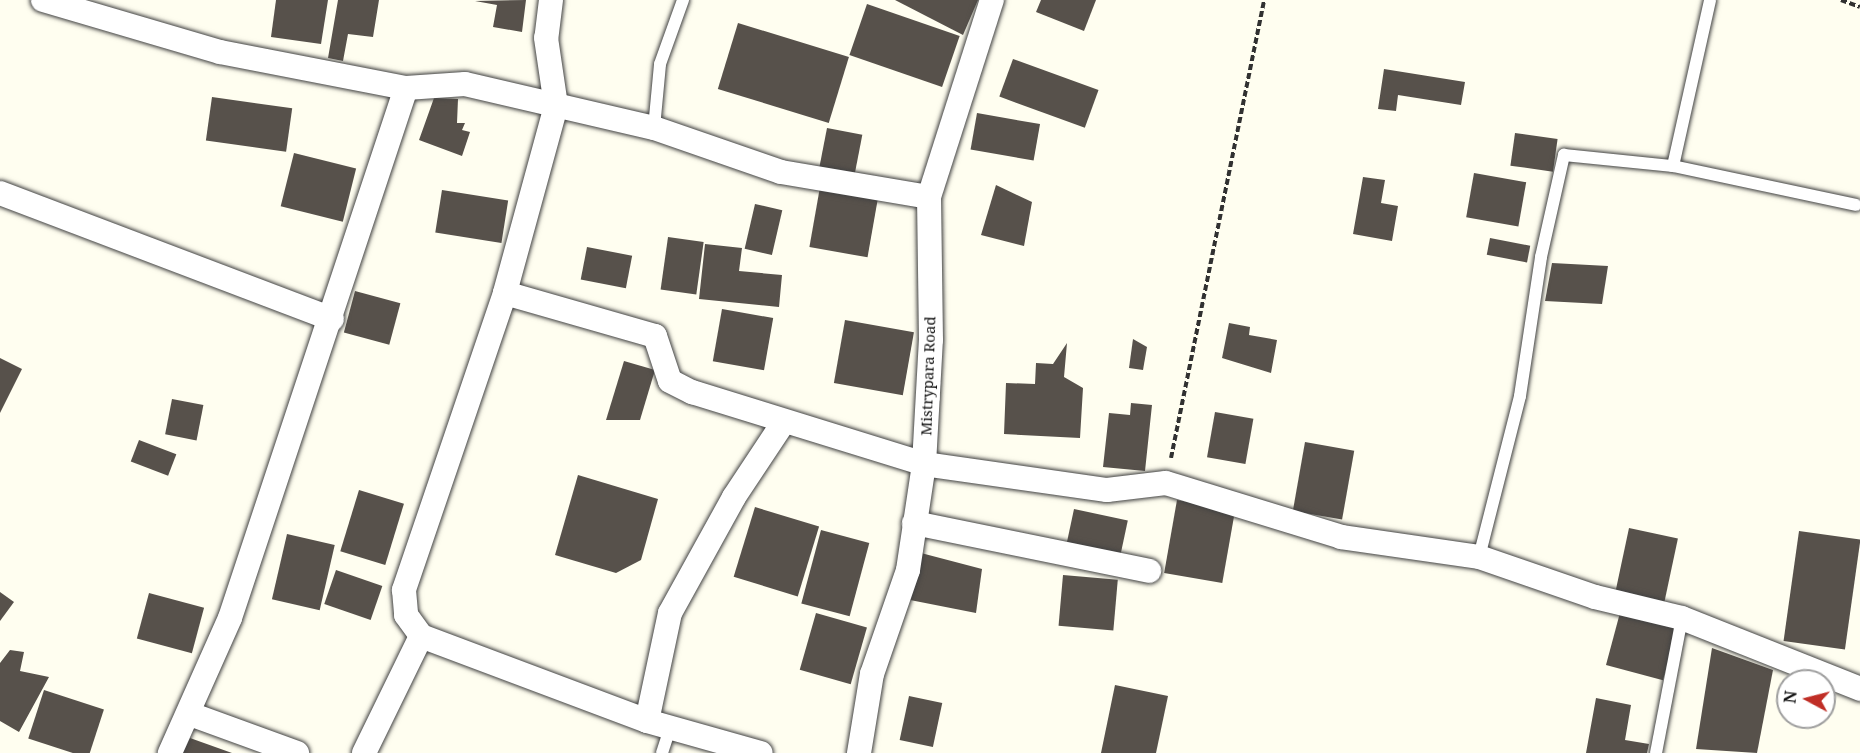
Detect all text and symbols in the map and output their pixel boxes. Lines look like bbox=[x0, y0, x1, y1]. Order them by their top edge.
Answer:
street label: Mistrypara Road bbox=[917, 316, 939, 436]
north arrow bbox=[1776, 669, 1836, 729]
text: N bbox=[1778, 689, 1802, 705]

